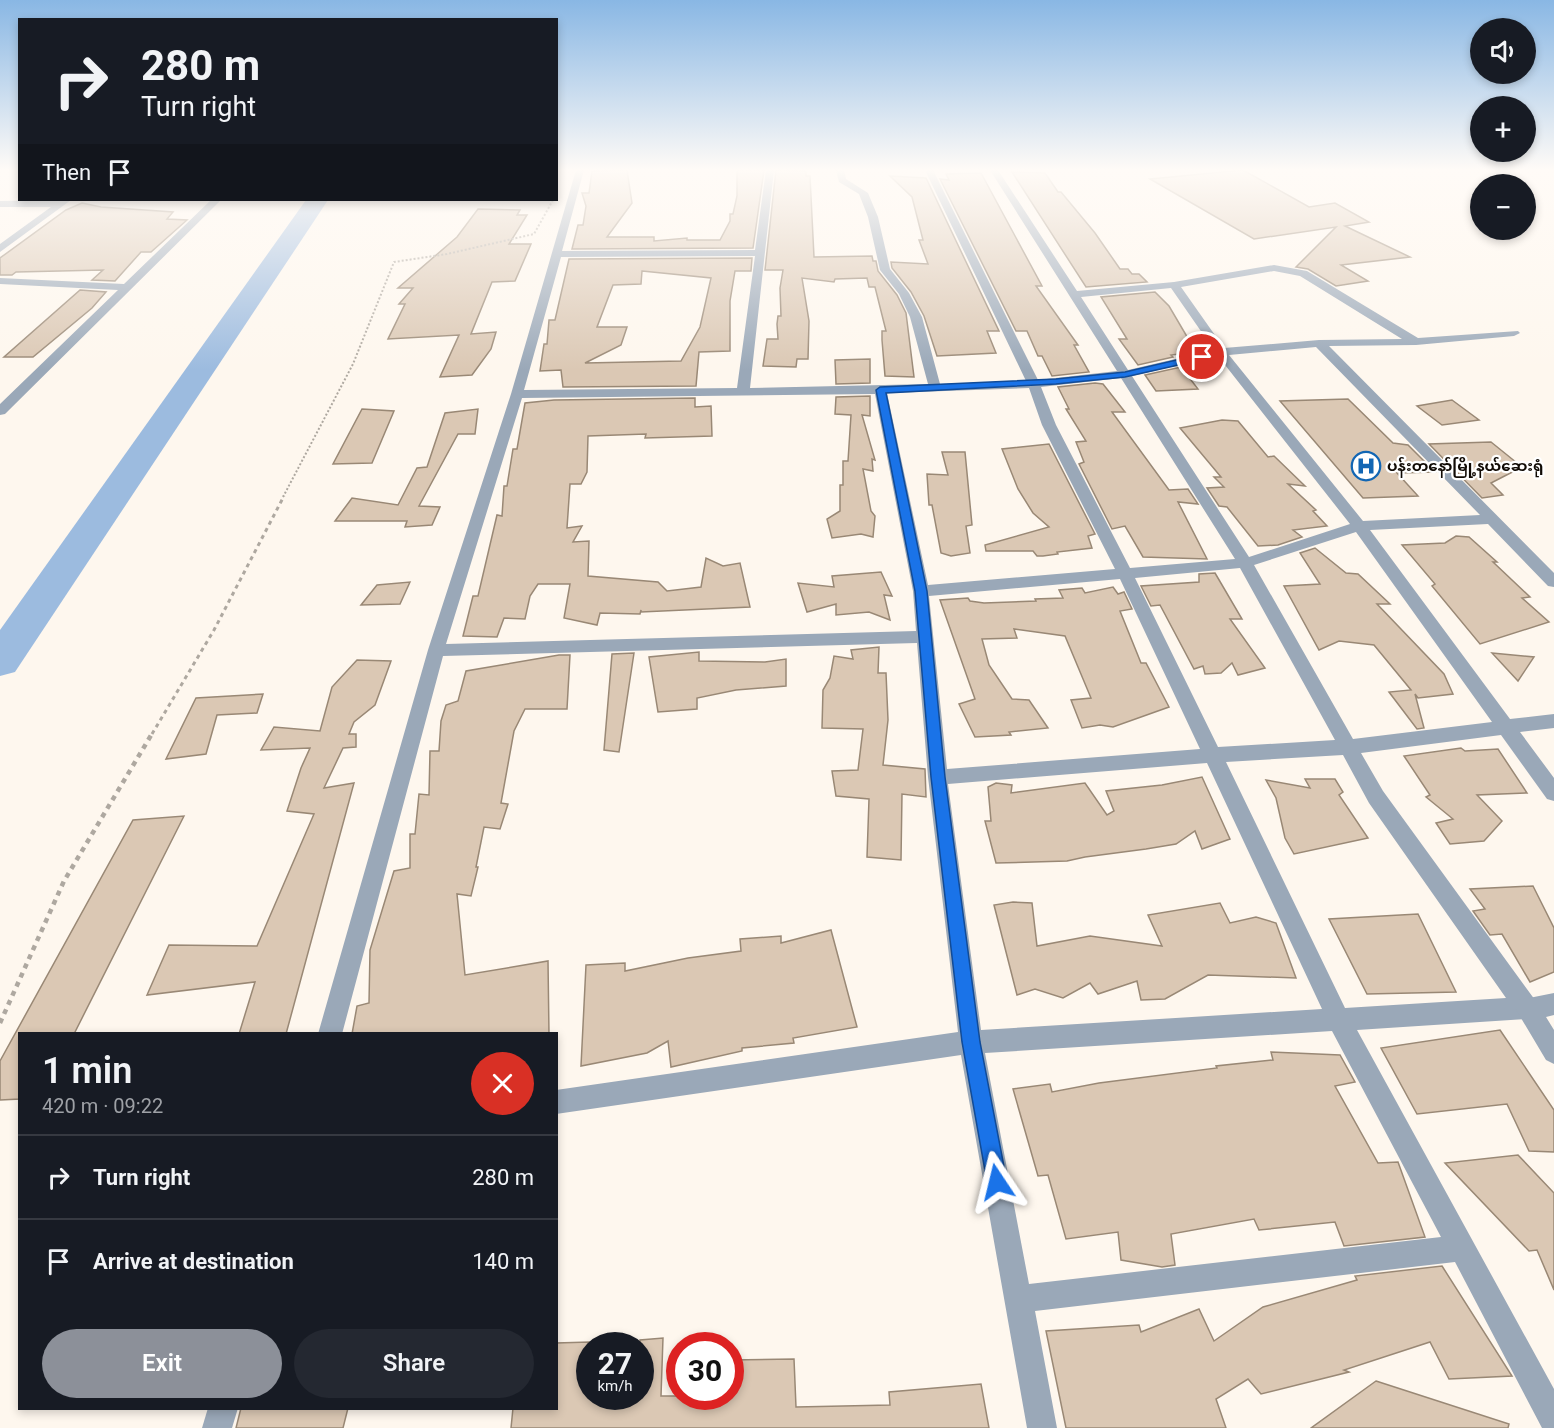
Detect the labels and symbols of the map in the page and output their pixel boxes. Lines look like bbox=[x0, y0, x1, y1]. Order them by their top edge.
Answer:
pin bbox=[1176, 331, 1227, 382]
hospital icon: ပန်းတနော်မြို့နယ်ဆေးရုံ bbox=[1350, 450, 1382, 482]
place label: ပန်းတနော်မြို့နယ်ဆေးရုံ bbox=[1387, 456, 1544, 478]
position arrow bbox=[965, 1150, 1029, 1214]
speed limit sign: 30 bbox=[666, 1332, 744, 1410]

